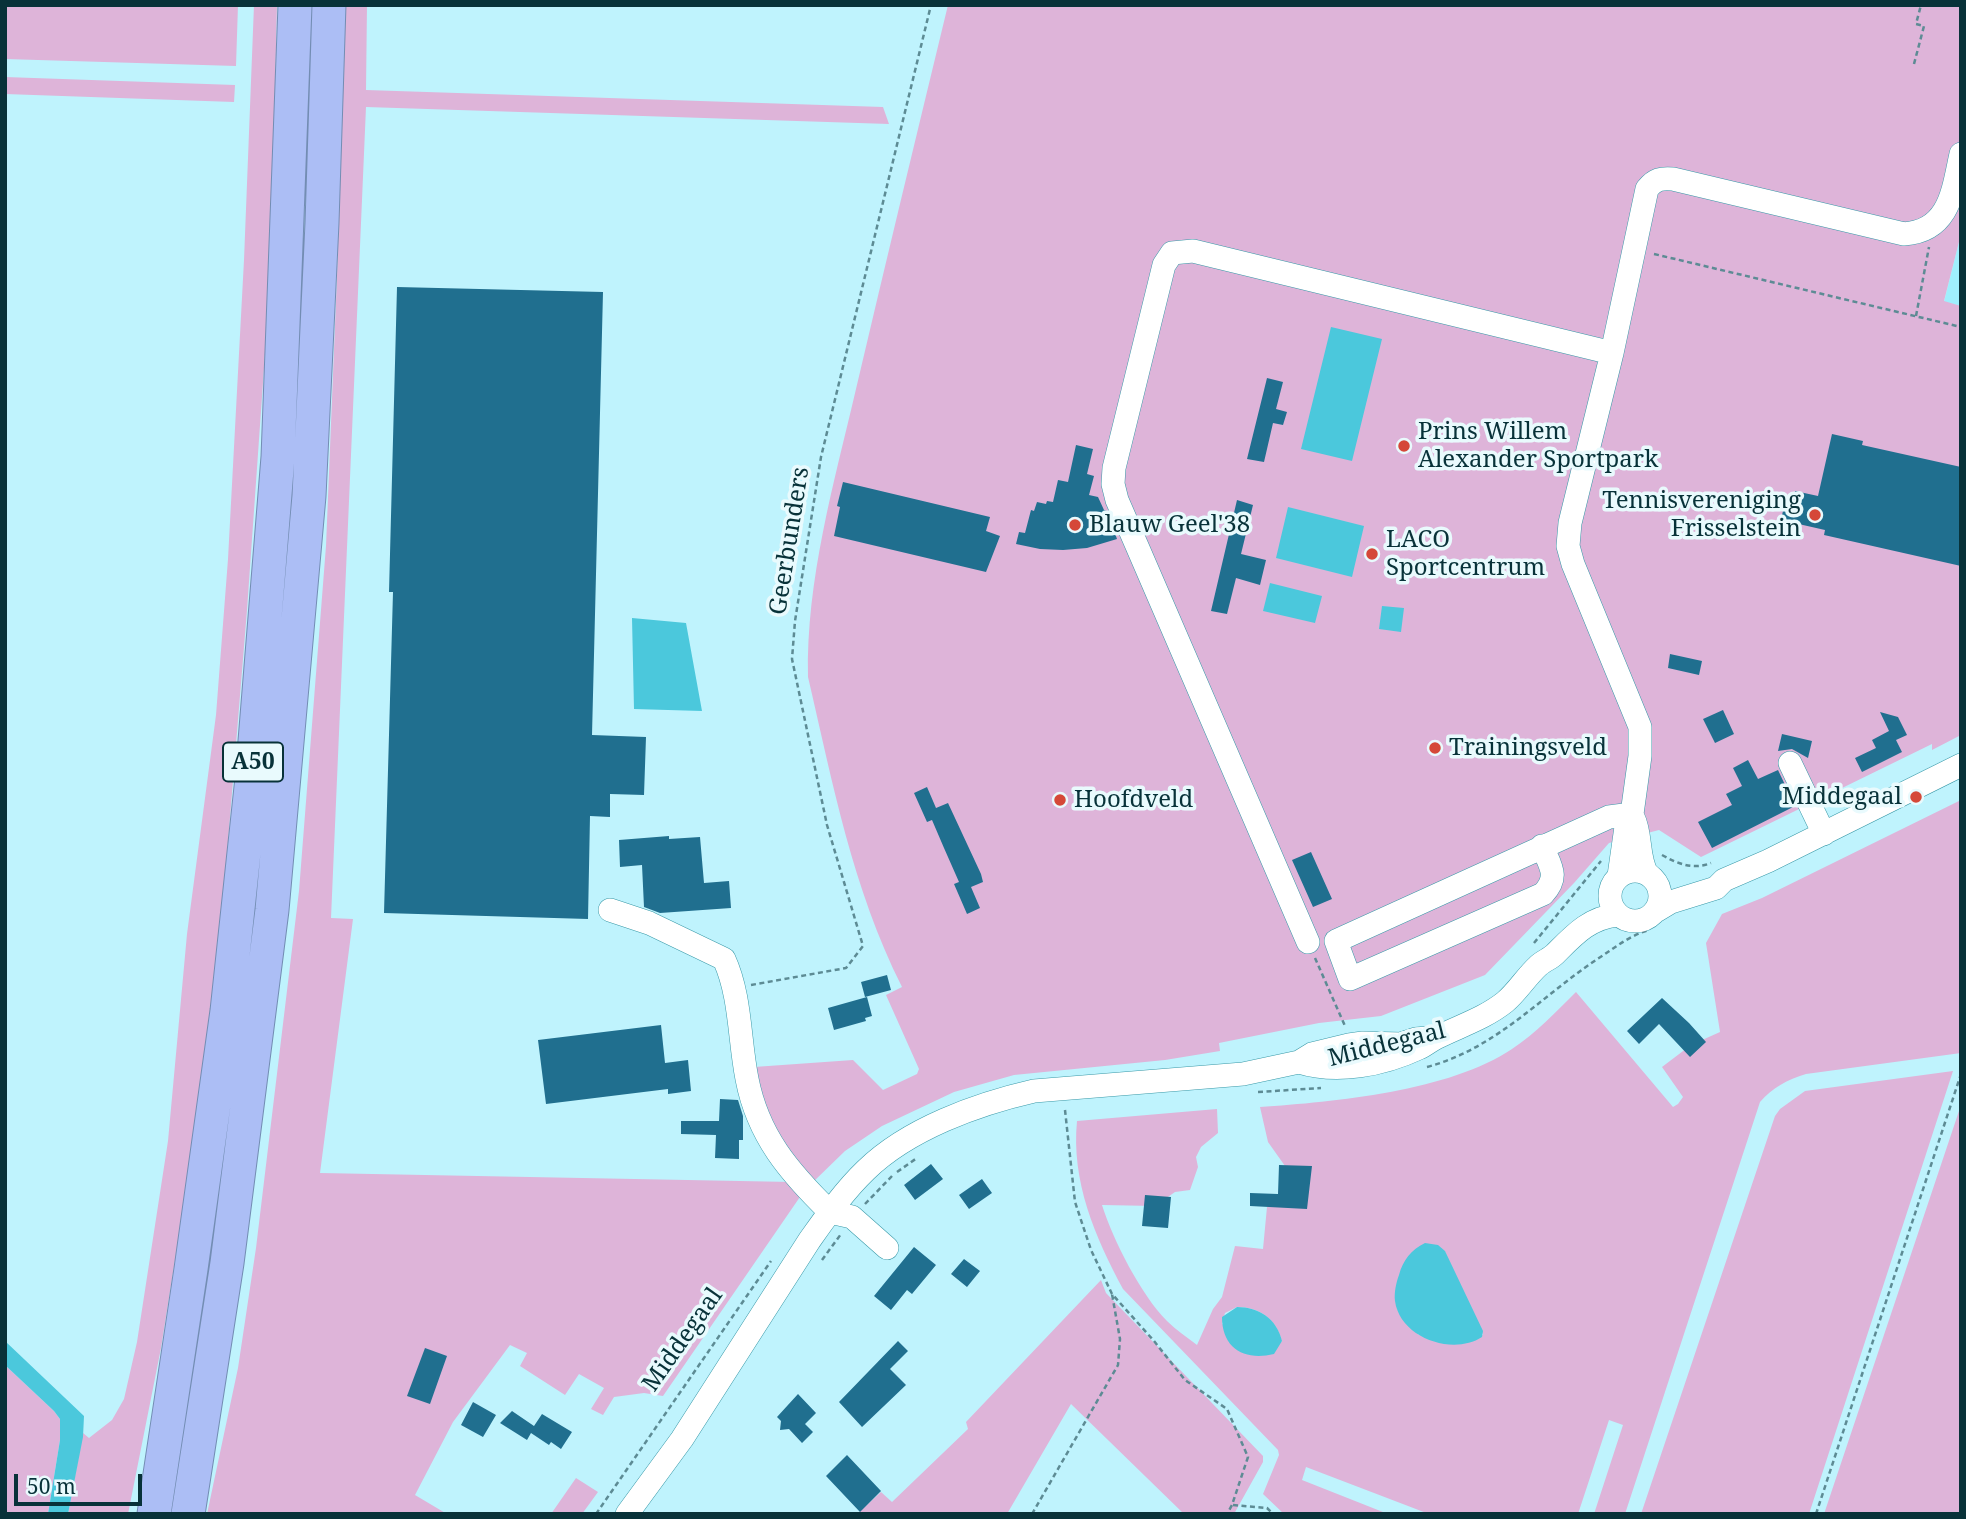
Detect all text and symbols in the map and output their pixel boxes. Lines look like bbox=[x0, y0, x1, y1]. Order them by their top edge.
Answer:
place label: Prins Willem Alexander Sportpark bbox=[1418, 418, 1658, 474]
marker: Prins Willem Alexander Sportpark bbox=[1396, 438, 1412, 454]
street label: Geerbunders bbox=[764, 465, 816, 617]
place label: Tennisvereniging Frisselstein bbox=[1602, 487, 1801, 543]
marker: Tennisvereniging Frisselstein bbox=[1807, 507, 1823, 523]
place label: Blauw Geel'38 bbox=[1089, 511, 1250, 539]
marker: Blauw Geel'38 bbox=[1067, 517, 1083, 533]
place label: LACO Sportcentrum bbox=[1386, 526, 1545, 582]
marker: LACO Sportcentrum bbox=[1364, 546, 1380, 562]
place label: Trainingsveld bbox=[1449, 734, 1607, 762]
marker: Trainingsveld bbox=[1427, 740, 1443, 756]
road number: A50 bbox=[223, 742, 283, 782]
place label: Middegaal bbox=[1782, 783, 1902, 811]
place label: Hoofdveld bbox=[1074, 786, 1193, 814]
marker: Middegaal bbox=[1908, 789, 1924, 805]
marker: Hoofdveld bbox=[1052, 792, 1068, 808]
street label: Middegaal bbox=[1325, 1017, 1449, 1073]
street label: Middegaal bbox=[637, 1283, 729, 1397]
scale bar bbox=[18, 1460, 145, 1504]
text: 50 m bbox=[27, 1472, 76, 1500]

